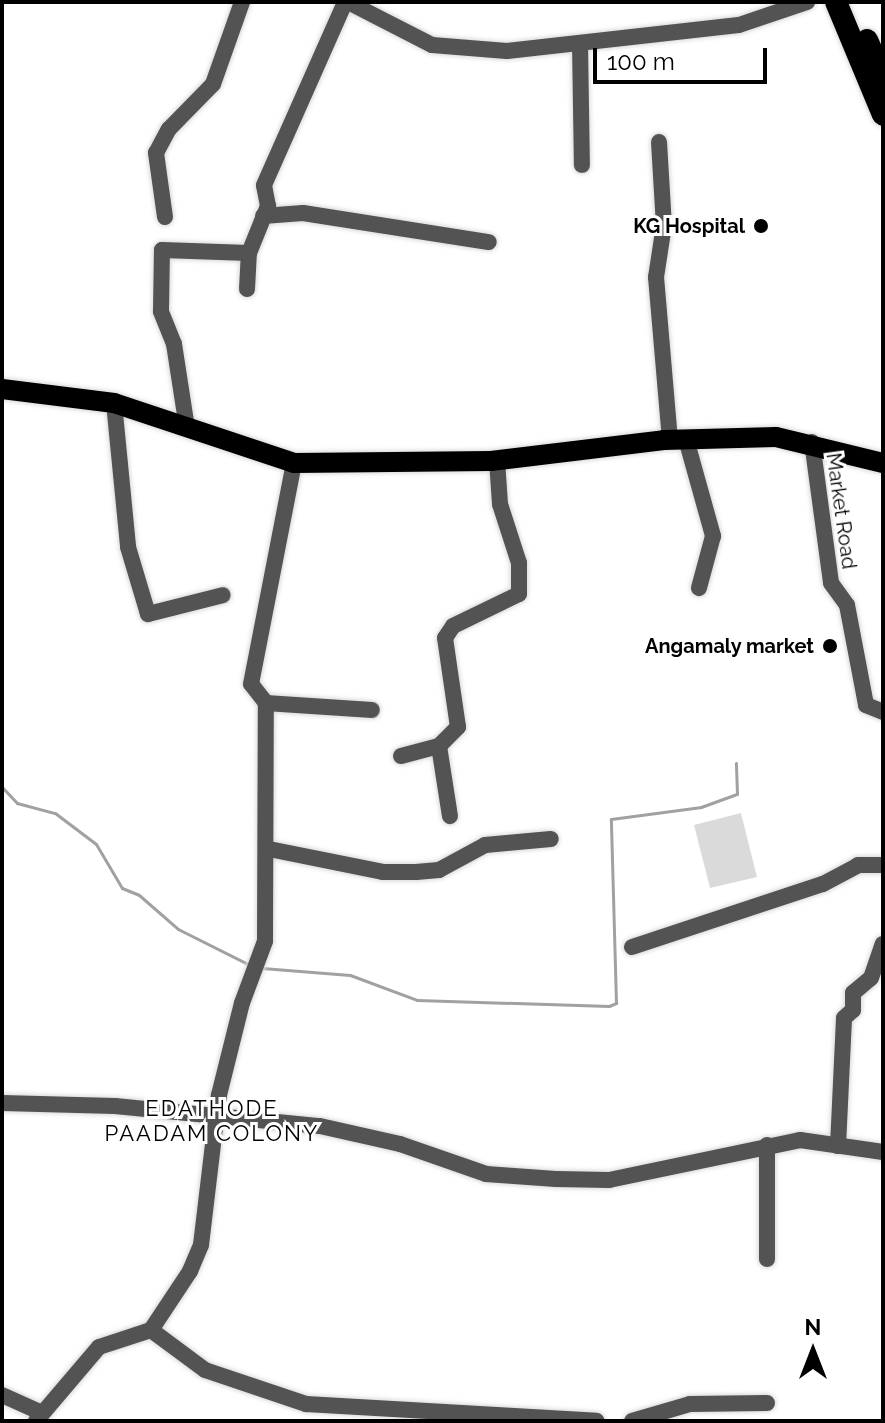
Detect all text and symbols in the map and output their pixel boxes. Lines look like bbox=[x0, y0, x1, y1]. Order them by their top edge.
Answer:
scale bar bbox=[597, 32, 771, 82]
text: 100 m bbox=[607, 47, 675, 76]
place label: KG Hospital bbox=[633, 214, 745, 238]
marker: KG Hospital bbox=[752, 217, 770, 235]
street label: Market Road bbox=[821, 451, 861, 571]
place label: Angamaly market bbox=[645, 634, 814, 658]
marker: Angamaly market bbox=[821, 637, 839, 655]
district label: EDATHODE PAADAM COLONY bbox=[105, 1095, 319, 1146]
north arrow bbox=[773, 1311, 853, 1391]
text: N bbox=[805, 1314, 821, 1340]

